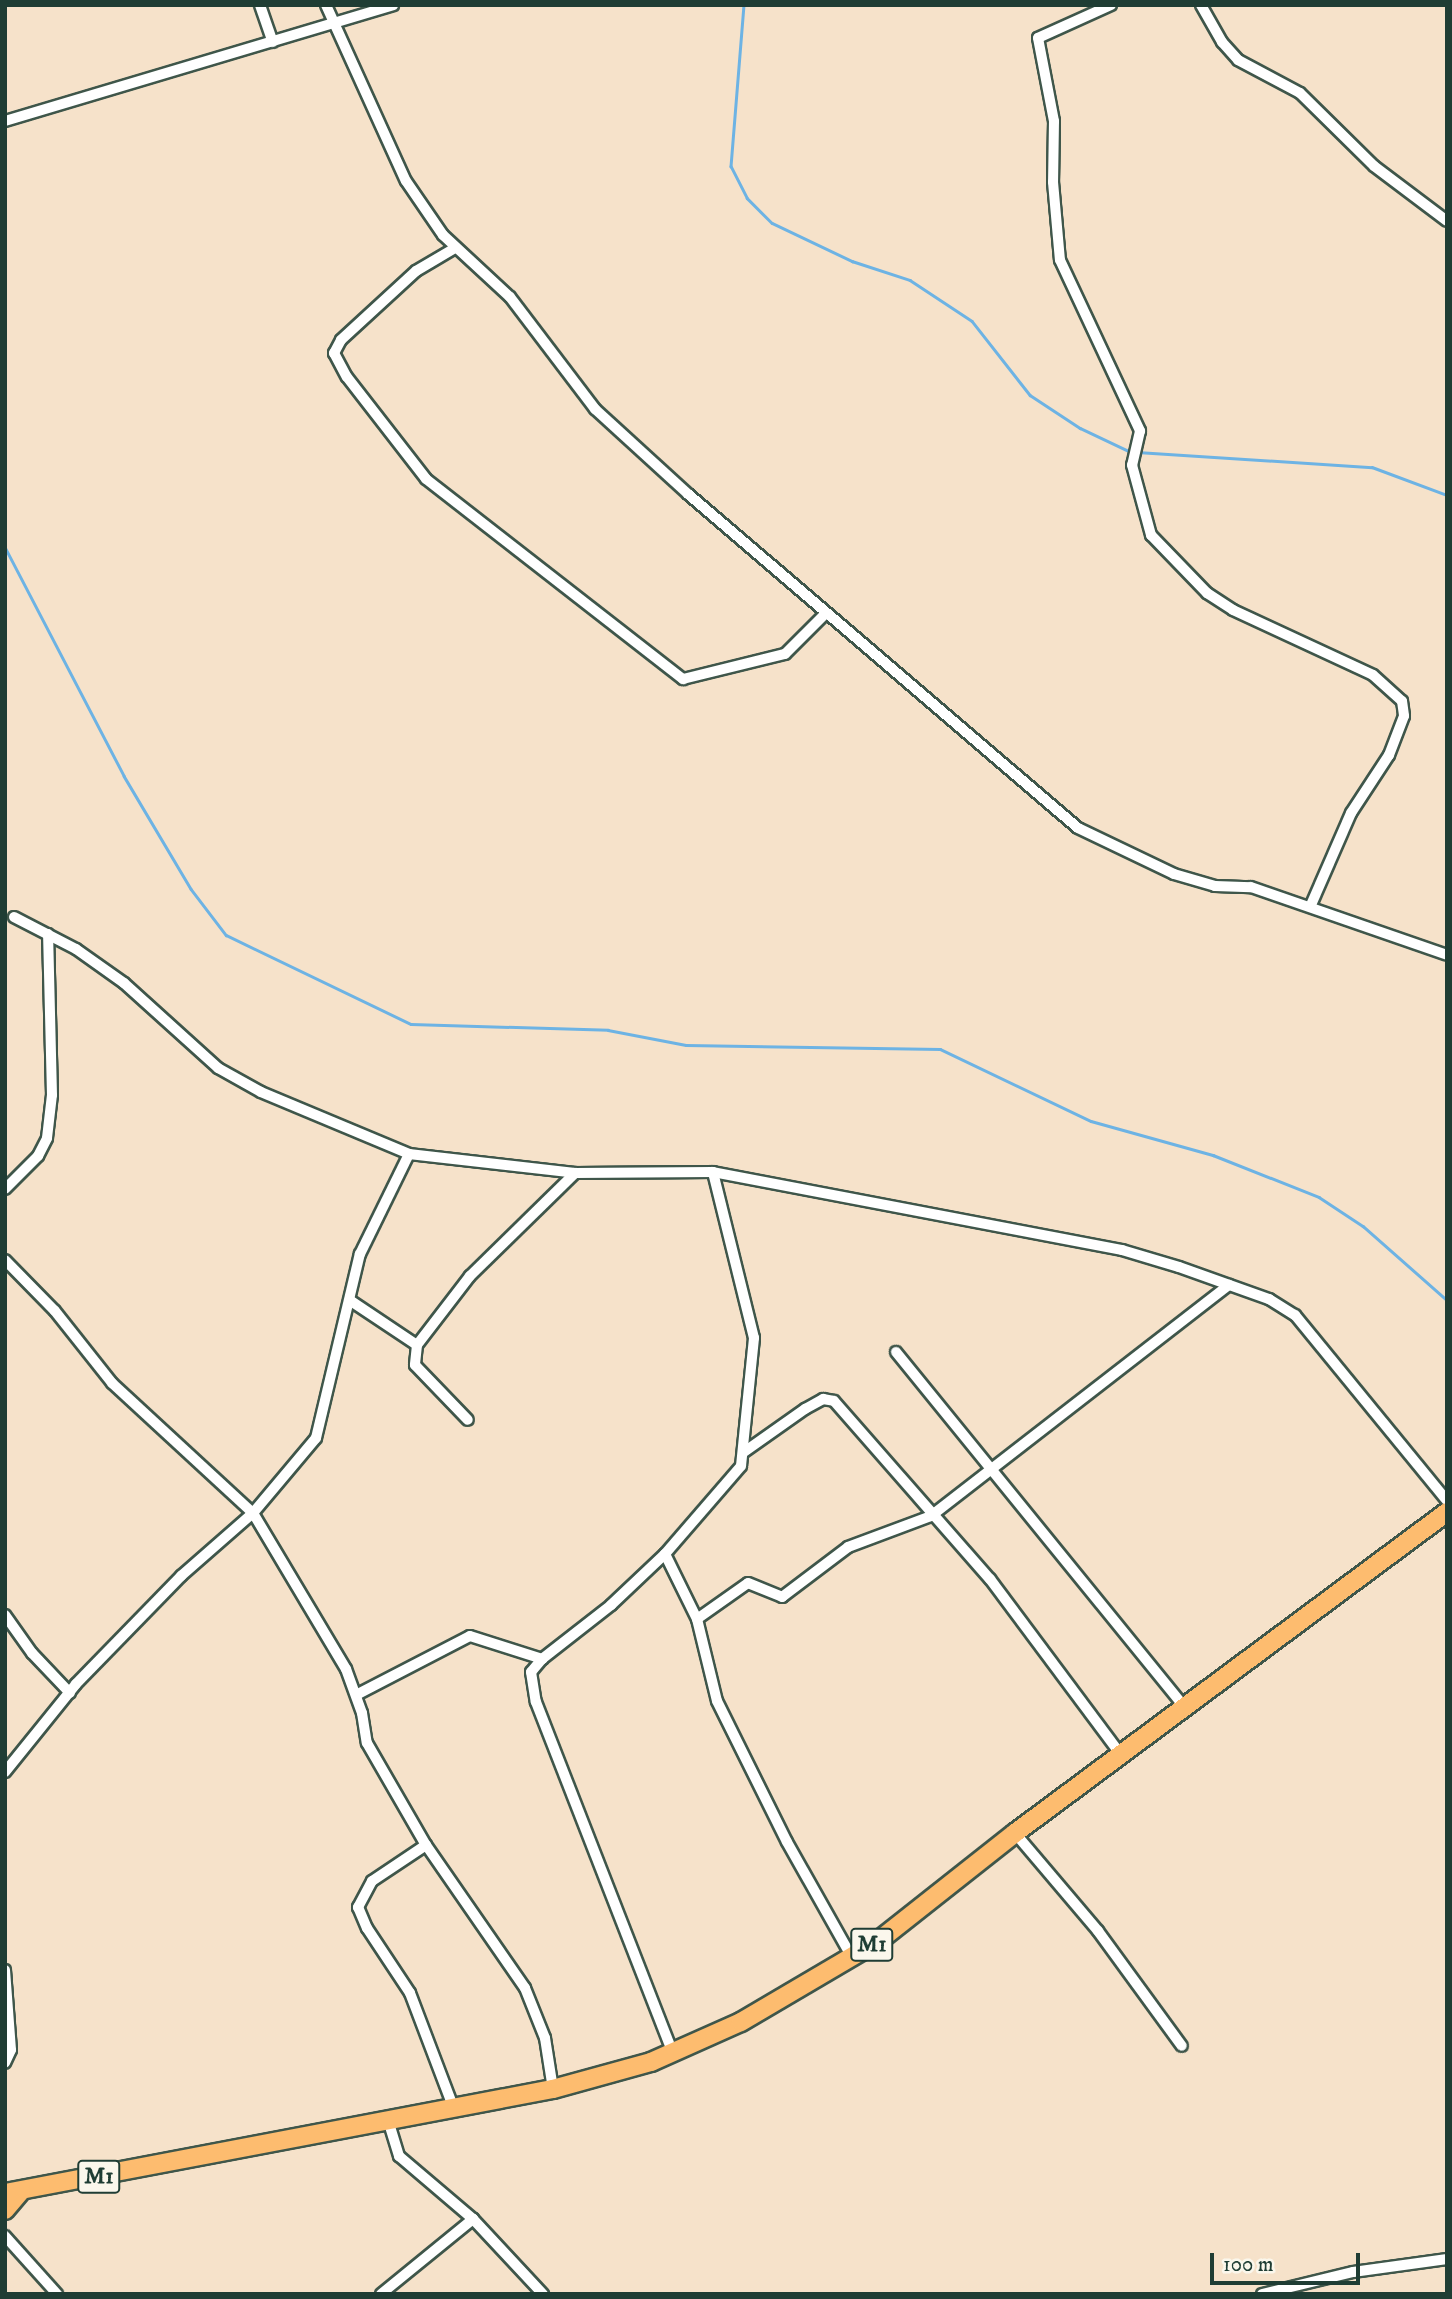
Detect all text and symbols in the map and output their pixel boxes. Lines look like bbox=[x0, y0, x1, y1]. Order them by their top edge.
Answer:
road number: M1 bbox=[849, 1926, 895, 1964]
road number: M1 bbox=[76, 2158, 122, 2196]
scale bar bbox=[1214, 2240, 1364, 2284]
text: 100 m bbox=[1223, 2252, 1274, 2278]

